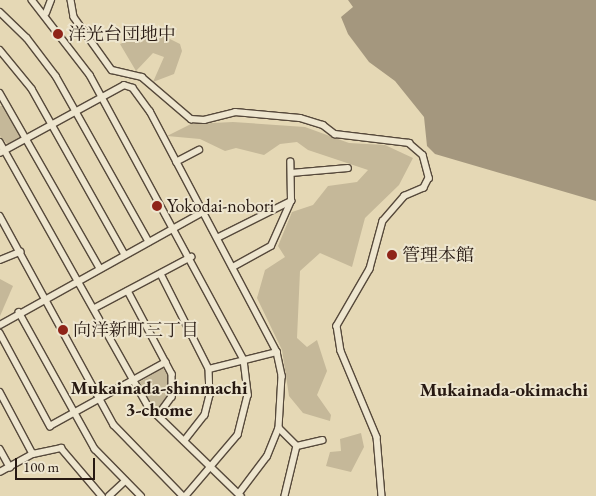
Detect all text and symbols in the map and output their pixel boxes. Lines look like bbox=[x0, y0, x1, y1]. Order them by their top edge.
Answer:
place label: 洋光台団地中 bbox=[68, 23, 176, 45]
marker: 洋光台団地中 bbox=[52, 28, 64, 40]
place label: Yokodai-nobori bbox=[167, 195, 274, 217]
marker: Yokodai-nobori bbox=[151, 200, 163, 212]
place label: 管理本館 bbox=[402, 244, 474, 266]
marker: 管理本館 bbox=[386, 249, 398, 261]
place label: 向洋新町三丁目 bbox=[73, 319, 199, 341]
marker: 向洋新町三丁目 bbox=[57, 324, 69, 336]
district label: Mukainada-shinmachi 3-chome bbox=[71, 377, 247, 421]
district label: Mukainada-okimachi bbox=[420, 379, 588, 401]
scale bar bbox=[18, 448, 98, 480]
text: 100 m bbox=[23, 457, 59, 476]

